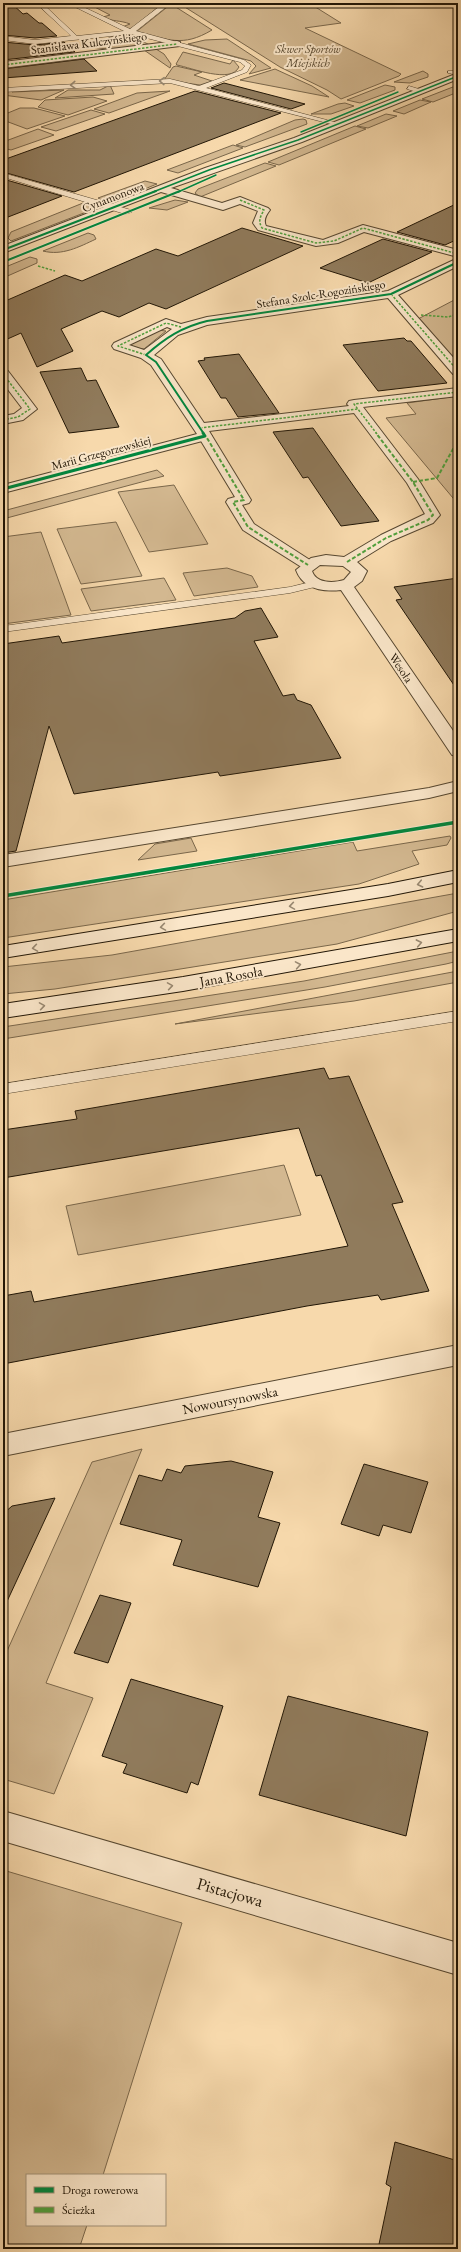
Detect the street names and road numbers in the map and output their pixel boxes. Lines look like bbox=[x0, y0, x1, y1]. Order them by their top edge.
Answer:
street label: Stanisława Kulczyńskiego bbox=[30, 28, 148, 58]
street label: Cynamonowa bbox=[80, 178, 146, 216]
street label: Stefana Szolc-Rogozińskiego bbox=[255, 276, 387, 312]
street label: Marii Grzegorzewskiej bbox=[50, 432, 152, 474]
street label: Wesoła bbox=[385, 650, 417, 686]
street label: Jana Rosoła bbox=[197, 962, 264, 991]
street label: Nowoursynowska bbox=[181, 1382, 280, 1418]
street label: Pistacjowa bbox=[194, 1872, 266, 1912]

